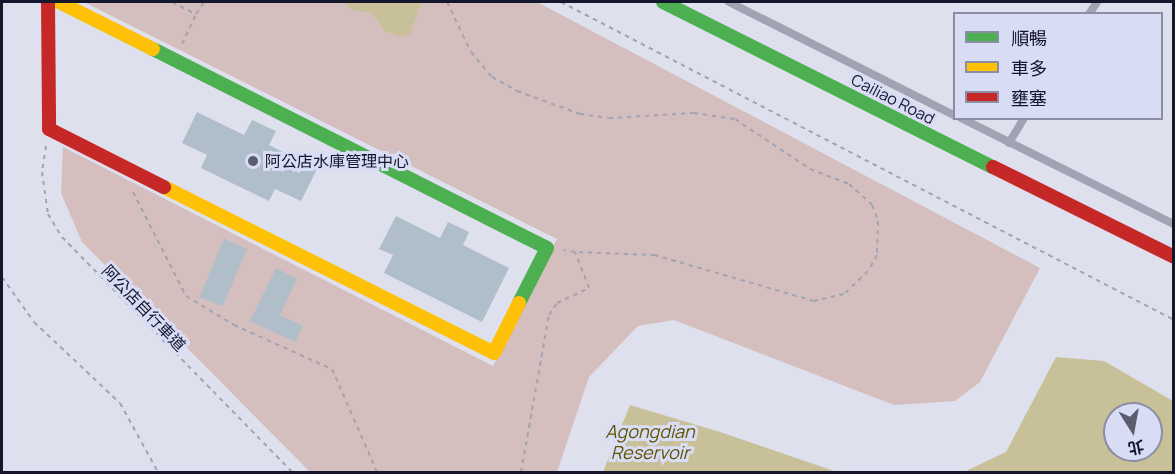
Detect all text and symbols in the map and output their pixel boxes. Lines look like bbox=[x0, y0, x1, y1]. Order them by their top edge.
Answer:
legend bbox=[953, 12, 1163, 120]
text: 順暢 bbox=[1011, 26, 1047, 50]
text: 車多 bbox=[1011, 56, 1047, 80]
street label: Cailiao Road bbox=[848, 70, 938, 128]
text: 壅塞 bbox=[1011, 86, 1047, 110]
place label: 阿公店水庫管理中心 bbox=[265, 151, 409, 171]
marker: 阿公店水庫管理中心 bbox=[246, 154, 260, 168]
street label: 阿公店自行車道 bbox=[98, 261, 190, 355]
north arrow bbox=[1103, 402, 1163, 462]
water label: Agongdian Reservoir bbox=[605, 421, 695, 464]
text: 北 bbox=[1126, 435, 1146, 460]

